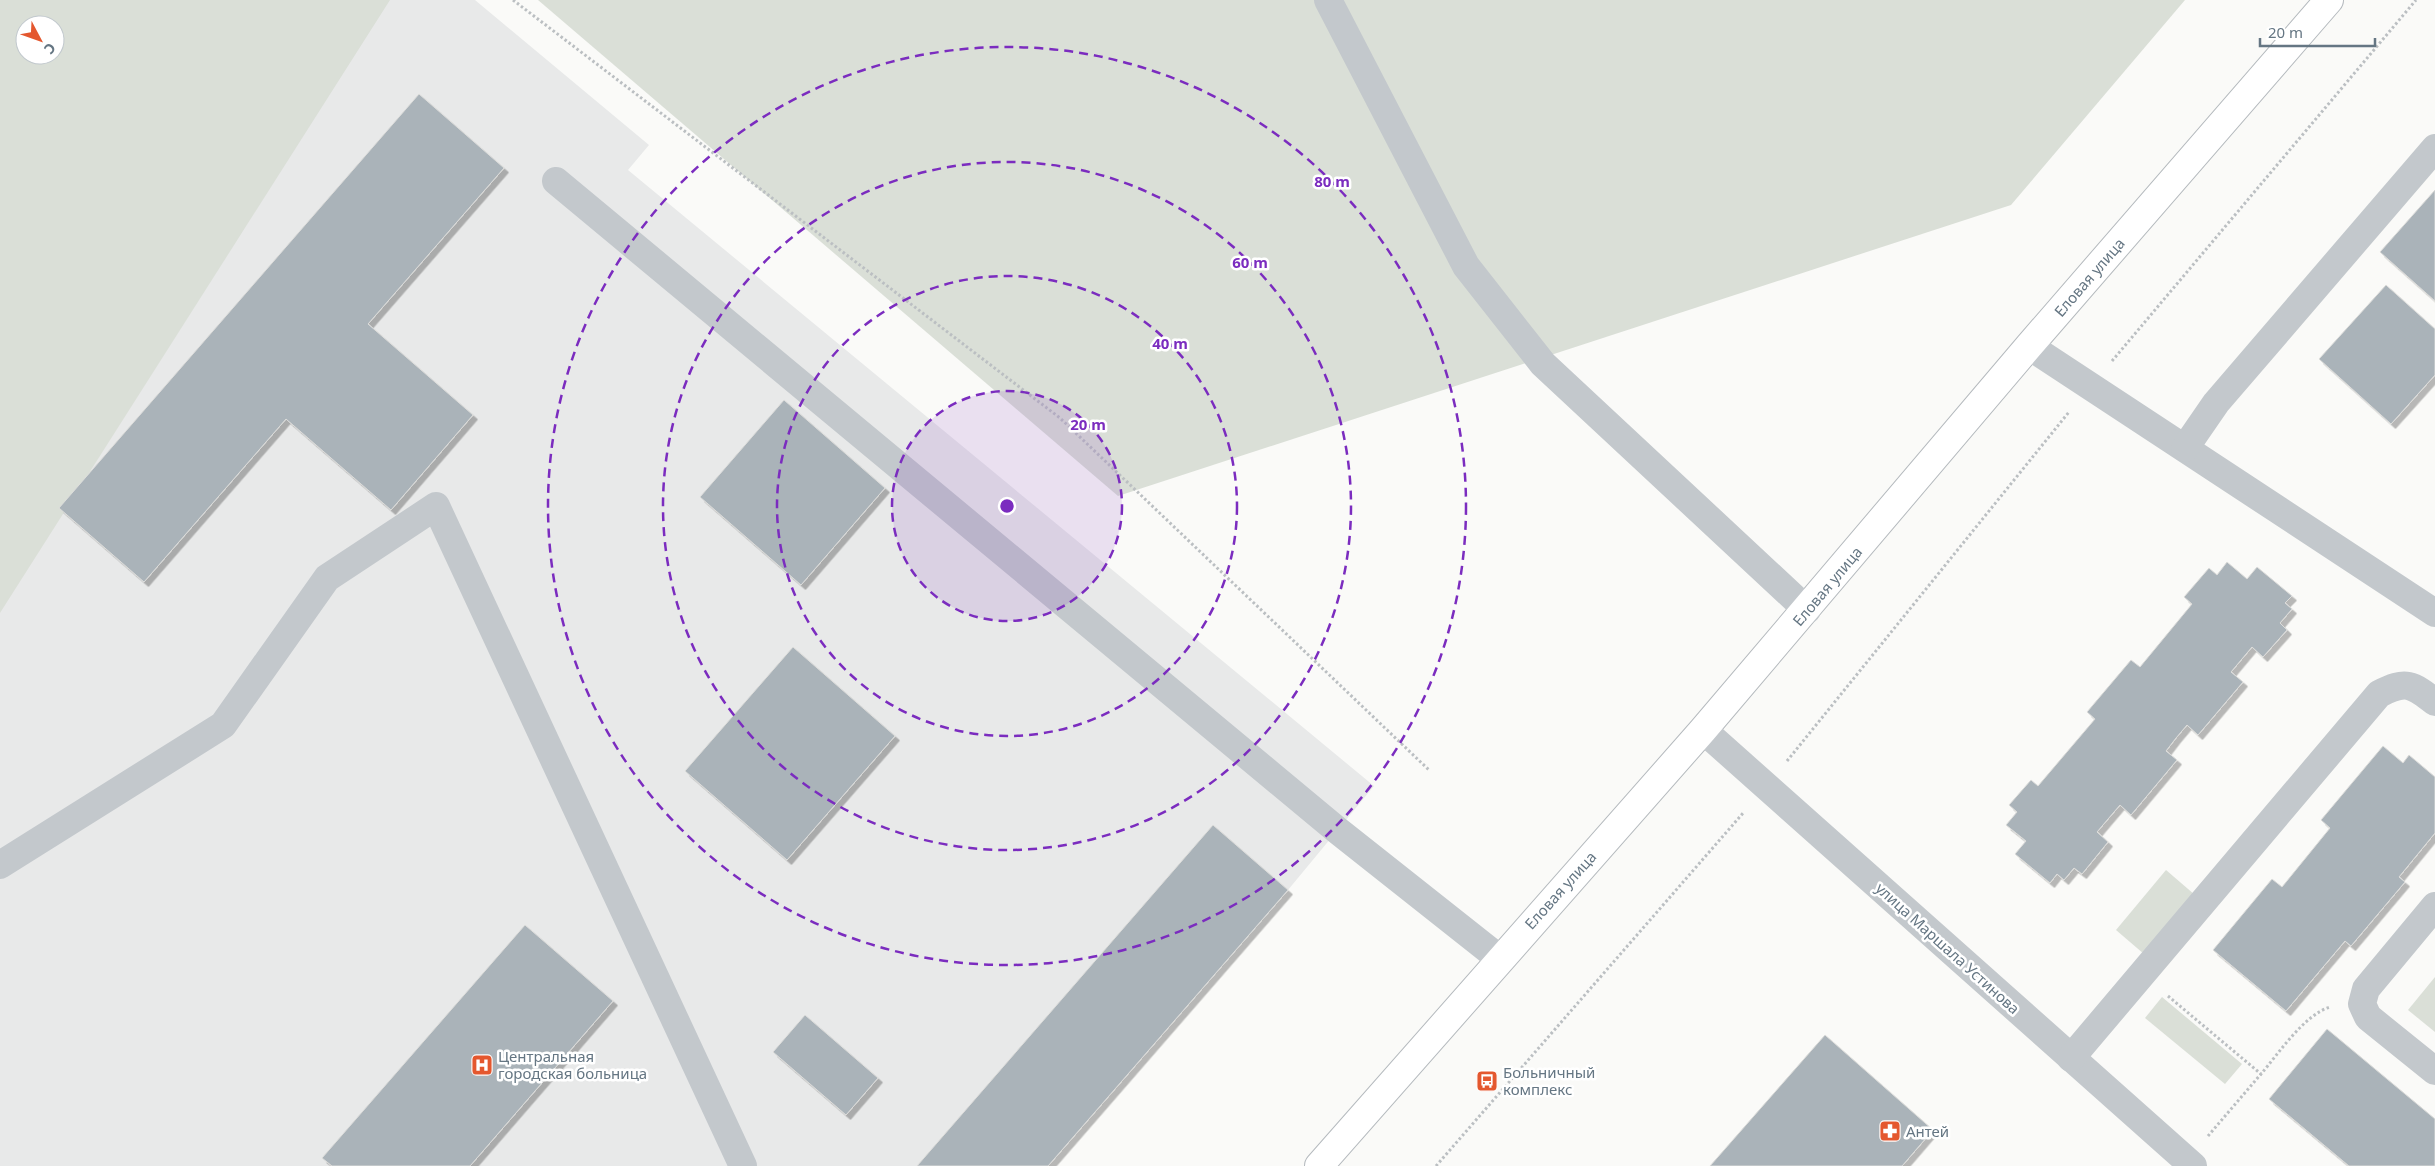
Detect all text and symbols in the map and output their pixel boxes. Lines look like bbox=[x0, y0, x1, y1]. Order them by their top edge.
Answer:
north arrow bbox=[15, 15, 65, 65]
scale bar bbox=[2260, 15, 2375, 47]
text: 20 m bbox=[2268, 22, 2303, 42]
text: С bbox=[40, 39, 60, 58]
text: 80 m bbox=[1314, 171, 1350, 191]
street label: Еловая улица bbox=[2049, 233, 2129, 321]
text: 60 m bbox=[1232, 252, 1268, 272]
text: 40 m bbox=[1152, 333, 1188, 353]
text: 20 m bbox=[1070, 414, 1106, 434]
centre of rings bbox=[998, 497, 1016, 515]
street label: Еловая улица bbox=[1788, 542, 1866, 630]
street label: Еловая улица bbox=[1520, 847, 1600, 933]
street label: улица Маршала Устинова bbox=[1872, 878, 2024, 1018]
place label: Центральная городская больница bbox=[498, 1046, 647, 1083]
hospital icon: Центральная городская больница bbox=[470, 1053, 494, 1077]
place label: Больничный комплекс bbox=[1503, 1062, 1595, 1099]
bus stop icon: Больничный комплекс bbox=[1475, 1069, 1499, 1093]
pharmacy icon: Антей bbox=[1878, 1119, 1902, 1143]
place label: Антей bbox=[1906, 1121, 1949, 1141]

